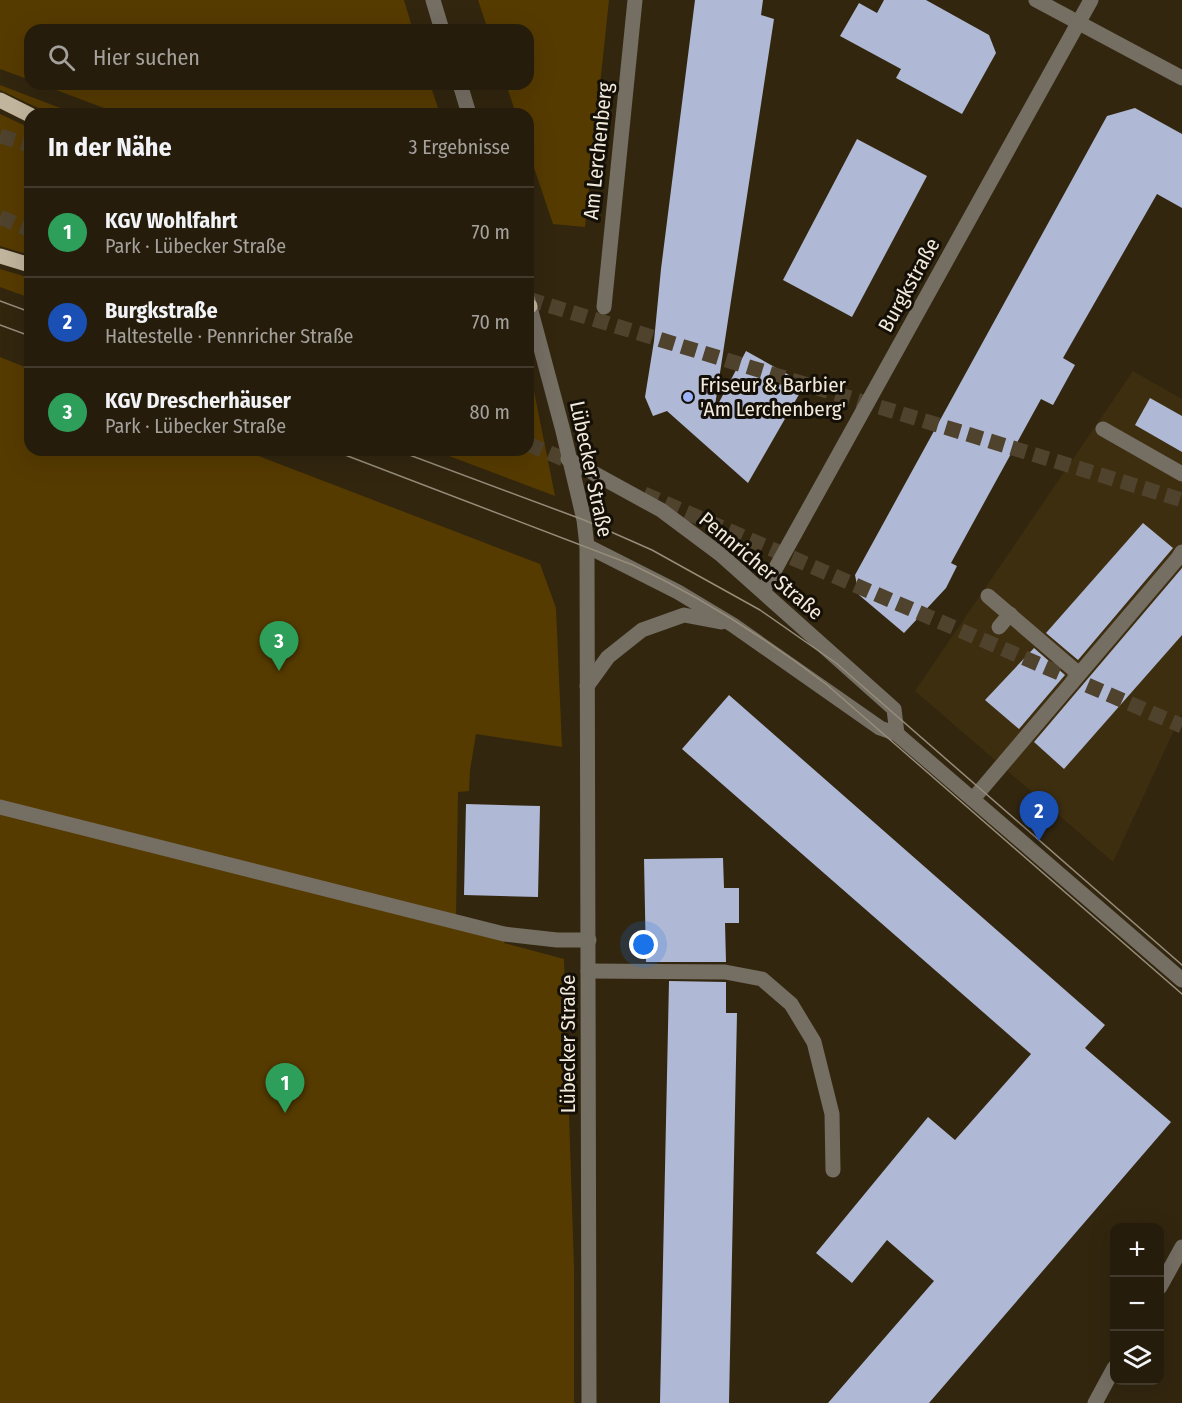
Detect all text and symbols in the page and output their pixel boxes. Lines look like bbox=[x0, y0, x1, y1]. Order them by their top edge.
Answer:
search box bbox=[24, 24, 534, 90]
icon: search bbox=[45, 41, 78, 74]
text: Hier suchen bbox=[93, 44, 200, 71]
street label: Am Lerchenberg bbox=[578, 81, 618, 221]
text: In der Nähe bbox=[48, 132, 172, 163]
text: 3 Ergebnisse bbox=[408, 135, 510, 159]
text: KGV Wohlfahrt bbox=[105, 207, 238, 234]
text: 1 bbox=[63, 220, 72, 244]
text: 70 m bbox=[472, 220, 510, 244]
street label: Burgkstraße bbox=[873, 233, 945, 337]
text: Park · Lübecker Straße bbox=[105, 234, 286, 258]
text: Burgkstraße bbox=[105, 297, 218, 324]
text: 2 bbox=[63, 310, 72, 334]
text: 70 m bbox=[472, 310, 510, 334]
text: Haltestelle · Pennricher Straße bbox=[105, 324, 353, 348]
place label: Friseur & Barbier 'Am Lerchenberg' bbox=[700, 372, 847, 422]
text: KGV Drescherhäuser bbox=[105, 387, 291, 414]
marker: Friseur & Barbier 'Am Lerchenberg' bbox=[681, 390, 695, 404]
street label: Lübecker Straße bbox=[564, 399, 618, 539]
text: 3 bbox=[63, 400, 72, 424]
text: 80 m bbox=[470, 400, 510, 424]
text: Park · Lübecker Straße bbox=[105, 414, 286, 438]
street label: Pennricher Straße bbox=[694, 507, 828, 625]
pin: 3 bbox=[260, 622, 298, 671]
pin: 2 bbox=[1020, 792, 1058, 841]
your location bbox=[629, 930, 658, 959]
street label: Lübecker Straße bbox=[555, 975, 581, 1113]
pin: 1 bbox=[266, 1064, 304, 1113]
map controls bbox=[1110, 1223, 1164, 1385]
button: + bbox=[1110, 1223, 1164, 1277]
button: − bbox=[1110, 1277, 1164, 1331]
button: layers bbox=[1110, 1331, 1164, 1385]

